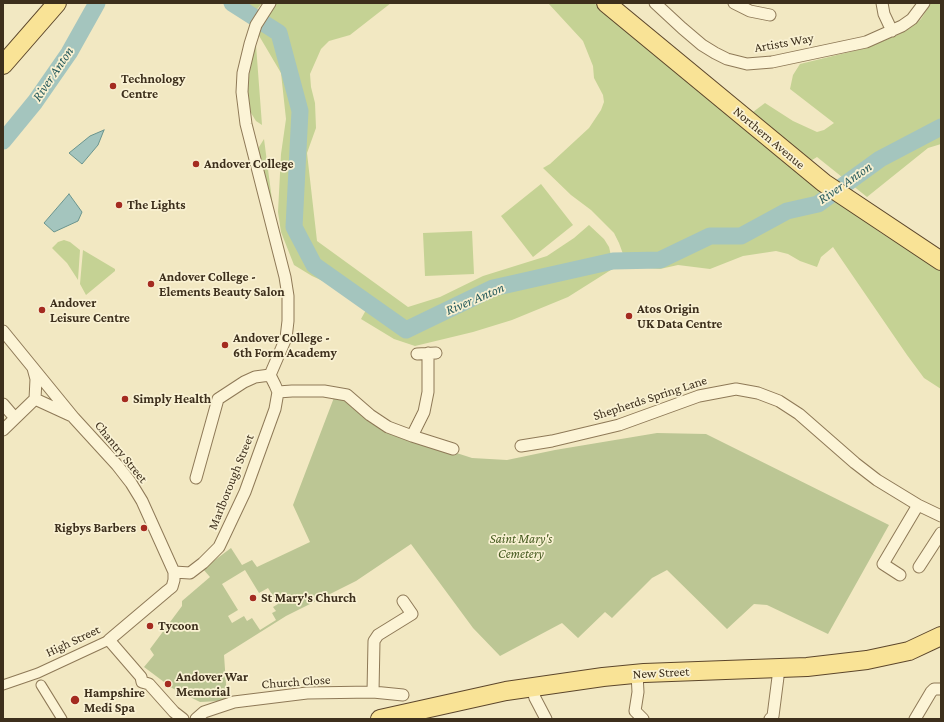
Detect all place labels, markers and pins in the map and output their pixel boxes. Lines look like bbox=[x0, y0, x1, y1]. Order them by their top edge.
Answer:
place label: Technology Centre bbox=[121, 71, 185, 102]
marker: Technology Centre bbox=[108, 81, 118, 91]
place label: Andover College bbox=[204, 156, 294, 172]
marker: Andover College bbox=[191, 159, 201, 169]
place label: The Lights bbox=[127, 197, 185, 213]
marker: The Lights bbox=[114, 200, 124, 210]
place label: Andover College - Elements Beauty Salon bbox=[159, 269, 285, 300]
marker: Andover College - Elements Beauty Salon bbox=[146, 279, 156, 289]
place label: Andover Leisure Centre bbox=[50, 295, 130, 326]
place label: Atos Origin UK Data Centre bbox=[637, 301, 722, 332]
marker: Andover Leisure Centre bbox=[37, 305, 47, 315]
marker: Atos Origin UK Data Centre bbox=[624, 311, 634, 321]
place label: Andover College - 6th Form Academy bbox=[233, 330, 337, 361]
marker: Andover College - 6th Form Academy bbox=[220, 340, 230, 350]
place label: Simply Health bbox=[133, 391, 211, 407]
marker: Simply Health bbox=[120, 394, 130, 404]
place label: Rigbys Barbers bbox=[54, 520, 136, 536]
marker: Rigbys Barbers bbox=[139, 523, 149, 533]
place label: St Mary's Church bbox=[261, 590, 356, 606]
marker: St Mary's Church bbox=[248, 593, 258, 603]
place label: Tycoon bbox=[158, 618, 199, 634]
marker: Tycoon bbox=[145, 621, 155, 631]
place label: Andover War Memorial bbox=[176, 669, 248, 700]
marker: Andover War Memorial bbox=[163, 679, 173, 689]
place label: Hampshire Medi Spa bbox=[84, 685, 145, 716]
marker: Hampshire Medi Spa bbox=[69, 694, 81, 706]

